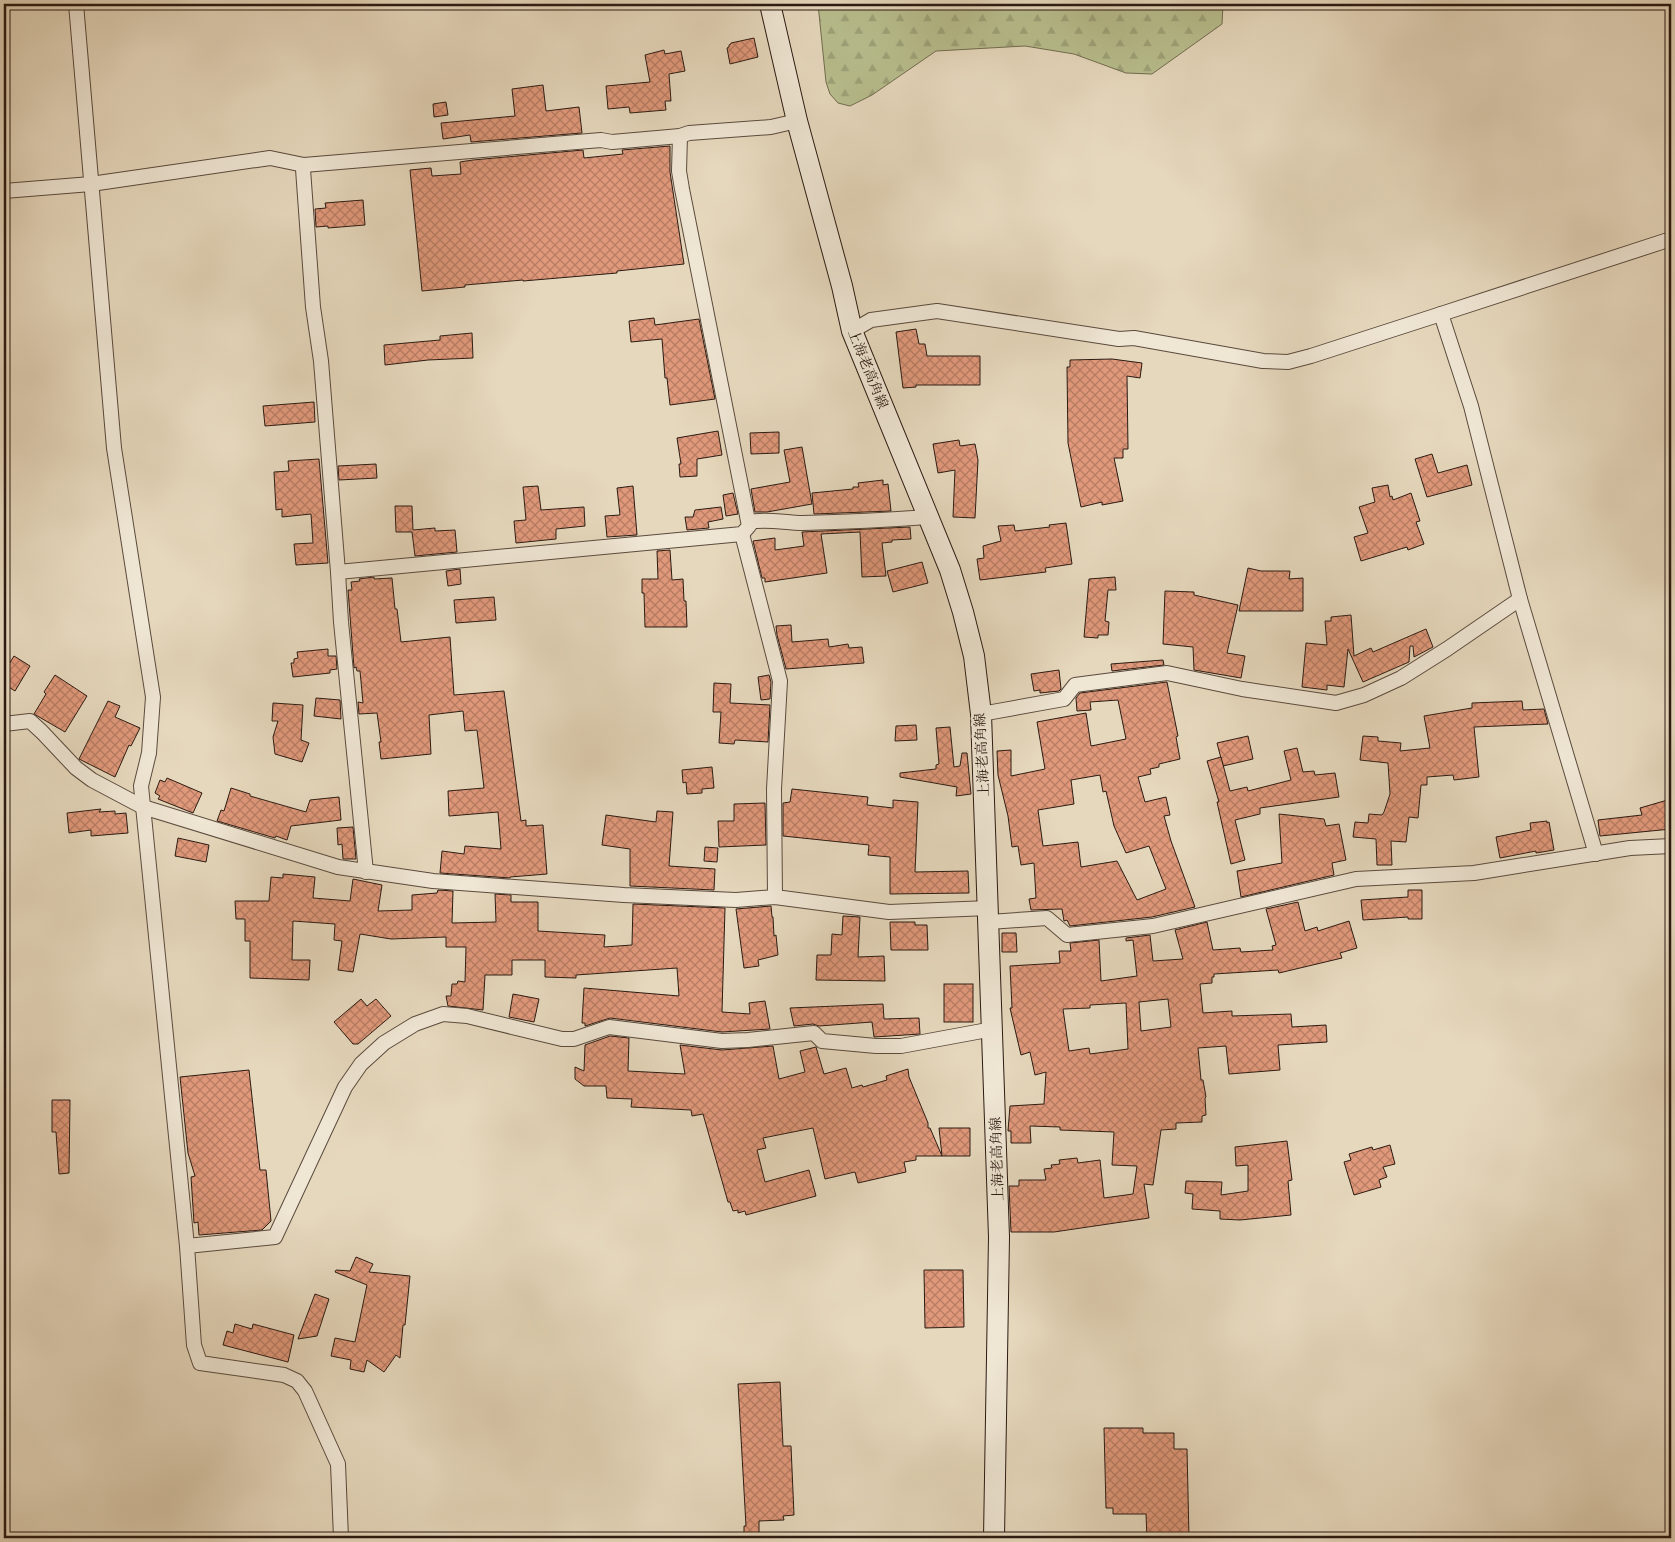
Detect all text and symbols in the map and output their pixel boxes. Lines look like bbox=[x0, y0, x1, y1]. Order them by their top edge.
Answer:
street label: 上海老高角線 bbox=[844, 327, 892, 411]
street label: 上海老高角線 bbox=[971, 713, 993, 797]
street label: 上海老高角線 bbox=[987, 1117, 1007, 1201]

